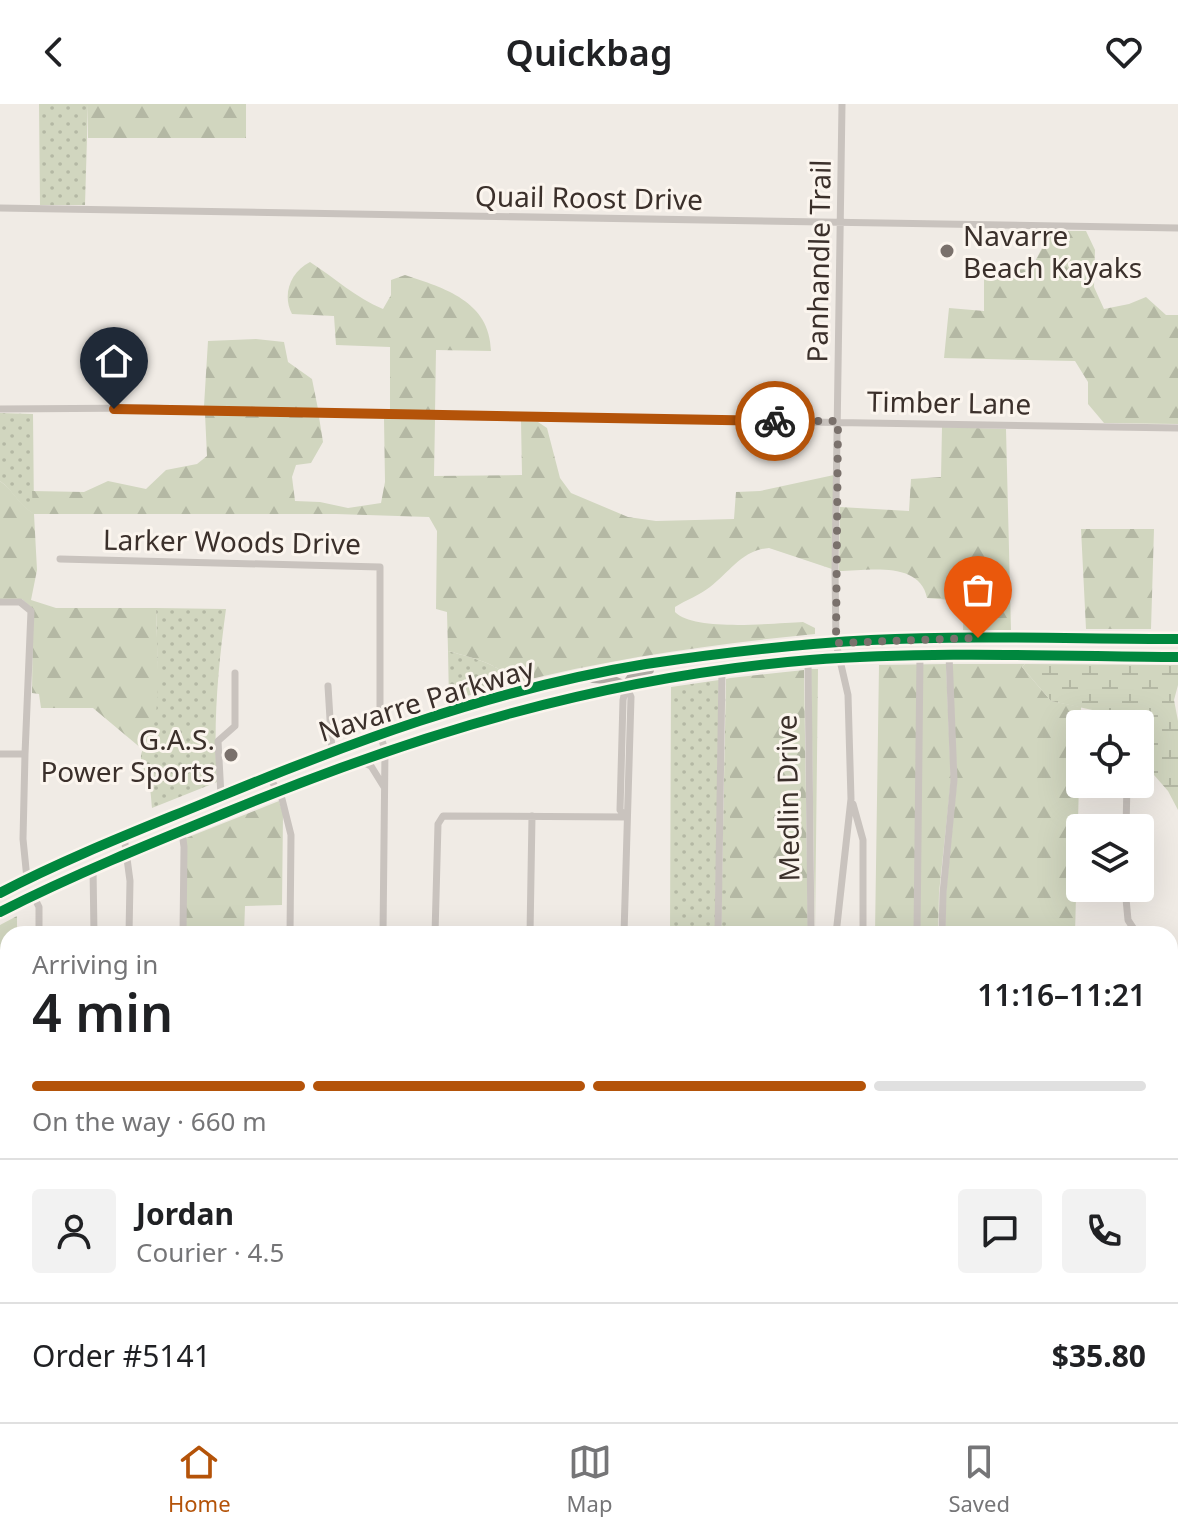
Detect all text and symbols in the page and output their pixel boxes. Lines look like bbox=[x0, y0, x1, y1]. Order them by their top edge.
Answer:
text: Quickbag bbox=[506, 28, 672, 77]
icon: back bbox=[32, 30, 76, 74]
icon: heart bbox=[1102, 30, 1146, 74]
street label: Panhandle Trail bbox=[797, 159, 839, 363]
street label: Quail Roost Drive bbox=[475, 176, 703, 218]
place label: Navarre Beach Kayaks bbox=[963, 216, 1142, 286]
marker: Navarre Beach Kayaks bbox=[938, 242, 956, 260]
pin bbox=[80, 327, 148, 409]
icon: home bbox=[92, 339, 136, 383]
courier bbox=[735, 381, 815, 461]
street label: Timber Lane bbox=[867, 382, 1031, 422]
icon: bike bbox=[753, 399, 797, 443]
street label: Larker Woods Drive bbox=[103, 520, 361, 562]
pin bbox=[944, 556, 1012, 638]
icon: bag bbox=[956, 568, 1000, 612]
street label: Navarre Parkway bbox=[313, 648, 539, 750]
map controls bbox=[1066, 710, 1154, 902]
button: locate bbox=[1066, 710, 1154, 798]
street label: Medlin Drive bbox=[767, 714, 807, 882]
place label: G.A.S. Power Sports bbox=[40, 720, 215, 790]
marker: G.A.S. Power Sports bbox=[222, 746, 240, 764]
button: layers bbox=[1066, 814, 1154, 902]
text: Arriving in bbox=[32, 946, 158, 982]
text: 11:16–11:21 bbox=[977, 974, 1146, 1015]
text: 4 min bbox=[32, 976, 173, 1047]
text: On the way · 660 m bbox=[32, 1103, 266, 1139]
button: person bbox=[32, 1189, 116, 1273]
button: chat bbox=[958, 1189, 1042, 1273]
button: phone bbox=[1062, 1189, 1146, 1273]
text: Jordan bbox=[136, 1193, 234, 1234]
text: Courier · 4.5 bbox=[136, 1234, 284, 1270]
text: Order #5141 bbox=[32, 1335, 211, 1376]
text: $35.80 bbox=[1052, 1335, 1146, 1376]
tab: Home bbox=[168, 1440, 231, 1518]
tab: Map bbox=[567, 1440, 612, 1518]
tab: Saved bbox=[948, 1440, 1010, 1518]

